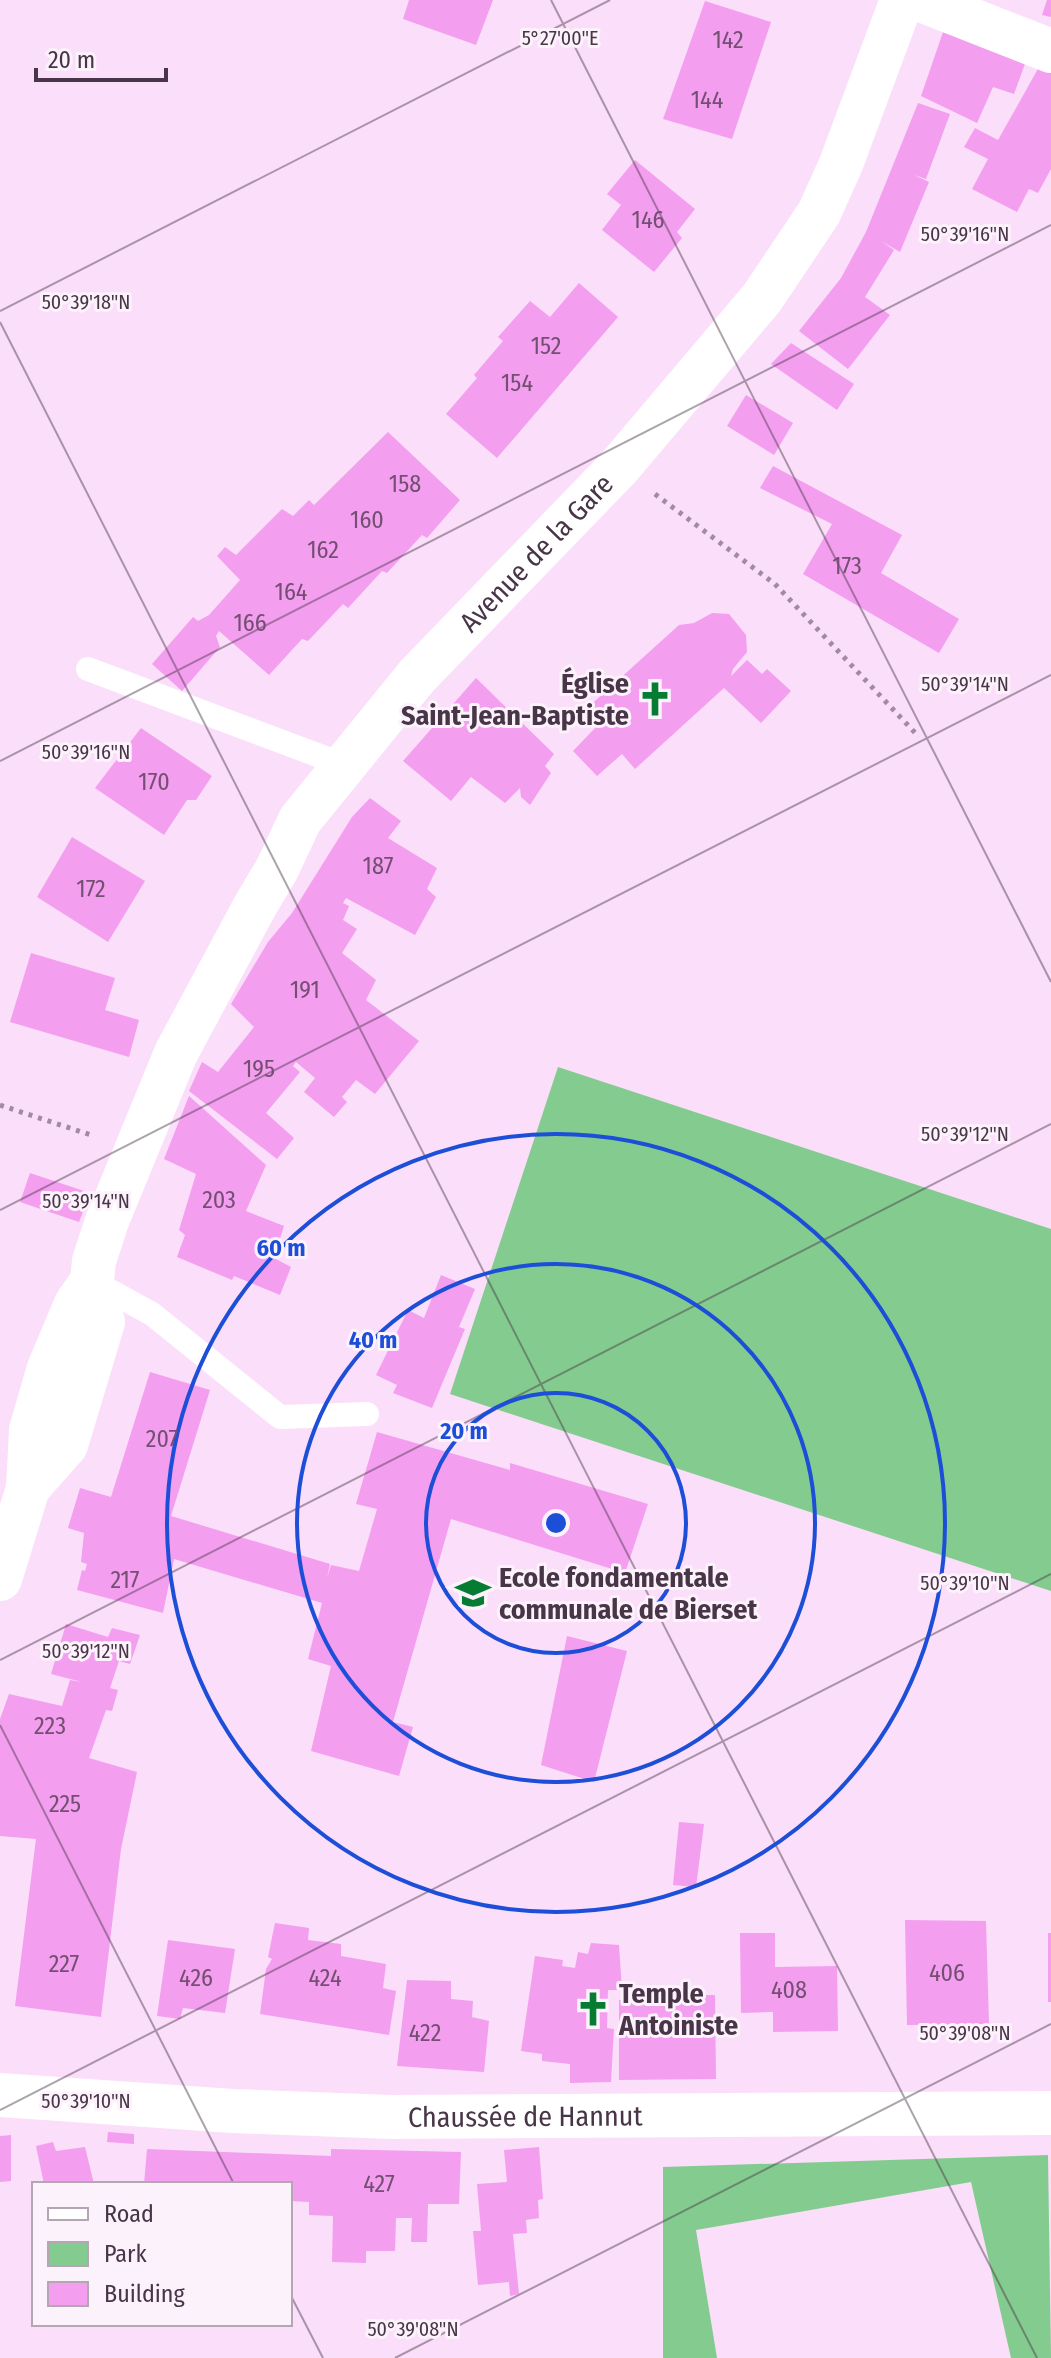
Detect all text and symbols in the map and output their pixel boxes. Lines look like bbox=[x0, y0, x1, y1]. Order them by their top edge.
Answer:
text: 5°27'00"E bbox=[522, 26, 598, 50]
house number: 142 bbox=[712, 26, 744, 54]
scale bar bbox=[36, 32, 166, 82]
text: 20 m bbox=[48, 46, 95, 74]
house number: 144 bbox=[691, 86, 723, 114]
house number: 146 bbox=[632, 206, 664, 234]
text: 50°39'16"N bbox=[921, 222, 1009, 246]
text: 50°39'18"N bbox=[42, 290, 130, 314]
house number: 152 bbox=[531, 332, 561, 360]
house number: 154 bbox=[501, 369, 533, 397]
street label: Avenue de la Gare bbox=[453, 467, 620, 639]
house number: 158 bbox=[389, 470, 421, 498]
house number: 160 bbox=[350, 506, 384, 534]
house number: 162 bbox=[307, 536, 339, 564]
house number: 173 bbox=[832, 552, 862, 580]
house number: 164 bbox=[275, 578, 307, 606]
house number: 166 bbox=[233, 609, 267, 637]
place label: Église Saint-Jean-Baptiste bbox=[401, 666, 629, 732]
text: 50°39'14"N bbox=[921, 672, 1009, 696]
church icon: Église Saint-Jean-Baptiste bbox=[636, 680, 674, 718]
text: 50°39'16"N bbox=[42, 740, 130, 764]
house number: 170 bbox=[138, 768, 170, 796]
house number: 187 bbox=[363, 852, 394, 880]
house number: 172 bbox=[76, 875, 106, 903]
house number: 191 bbox=[290, 976, 320, 1004]
house number: 195 bbox=[243, 1055, 275, 1083]
text: 50°39'12"N bbox=[921, 1122, 1009, 1146]
house number: 203 bbox=[202, 1186, 236, 1214]
text: 50°39'14"N bbox=[42, 1189, 130, 1213]
text: 60 m bbox=[257, 1234, 305, 1262]
text: 40 m bbox=[349, 1326, 397, 1354]
text: 20 m bbox=[439, 1417, 488, 1445]
house number: 207 bbox=[146, 1425, 178, 1453]
centre of rings bbox=[542, 1509, 570, 1537]
place label: Ecole fondamentale communale de Bierset bbox=[499, 1561, 759, 1626]
house number: 217 bbox=[110, 1566, 140, 1594]
text: 50°39'10"N bbox=[920, 1571, 1010, 1595]
school or university icon: Ecole fondamentale communale de Bierset bbox=[454, 1574, 492, 1612]
text: 50°39'12"N bbox=[42, 1639, 130, 1663]
house number: 223 bbox=[34, 1712, 66, 1740]
house number: 225 bbox=[49, 1790, 81, 1818]
house number: 227 bbox=[49, 1950, 80, 1978]
house number: 406 bbox=[929, 1959, 965, 1987]
house number: 426 bbox=[179, 1964, 213, 1992]
house number: 424 bbox=[308, 1964, 342, 1992]
house number: 408 bbox=[771, 1976, 807, 2004]
place label: Temple Antoiniste bbox=[618, 1977, 738, 2042]
church icon: Temple Antoiniste bbox=[574, 1990, 612, 2028]
house number: 422 bbox=[409, 2019, 441, 2047]
text: 50°39'08"N bbox=[919, 2021, 1011, 2045]
text: 50°39'10"N bbox=[41, 2089, 131, 2113]
street label: Chaussée de Hannut bbox=[408, 2099, 644, 2134]
house number: 427 bbox=[363, 2170, 395, 2198]
legend bbox=[32, 2182, 292, 2326]
text: Road bbox=[104, 2200, 154, 2228]
text: Park bbox=[104, 2240, 147, 2268]
text: Building bbox=[104, 2280, 186, 2308]
text: 50°39'08"N bbox=[367, 2317, 459, 2341]

